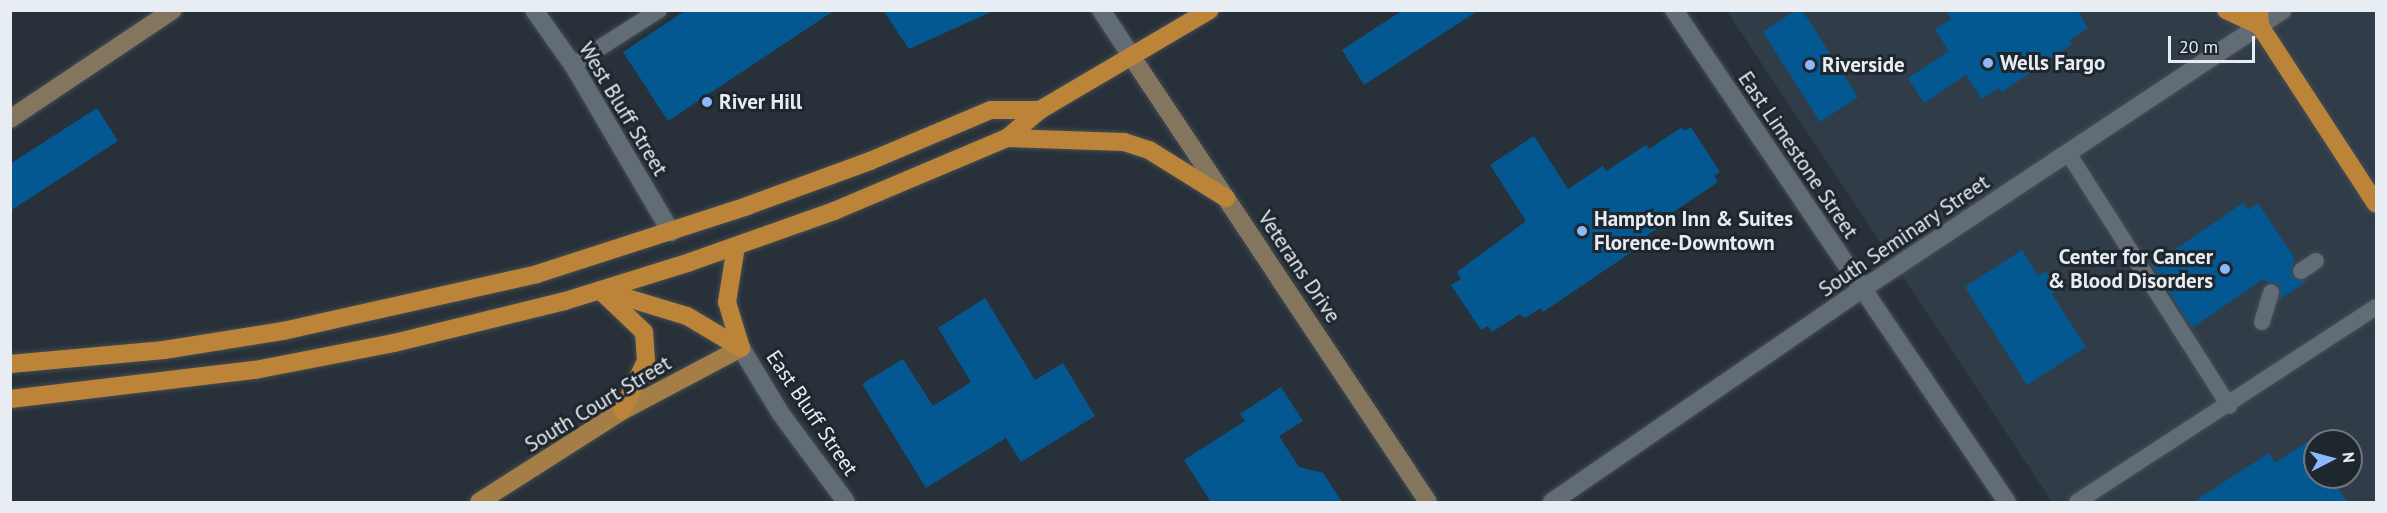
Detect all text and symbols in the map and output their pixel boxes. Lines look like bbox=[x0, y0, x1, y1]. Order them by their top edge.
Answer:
scale bar bbox=[2171, 24, 2258, 62]
text: 20 m bbox=[2179, 35, 2218, 58]
street label: West Bluff Street bbox=[573, 38, 673, 180]
place label: Wells Fargo bbox=[2000, 50, 2105, 76]
place label: Riverside bbox=[1822, 52, 1905, 78]
marker: Wells Fargo bbox=[1981, 56, 1995, 70]
marker: Riverside bbox=[1803, 58, 1817, 72]
street label: East Limestone Street bbox=[1733, 67, 1863, 243]
place label: River Hill bbox=[719, 89, 802, 115]
marker: River Hill bbox=[700, 95, 714, 109]
street label: South Seminary Street bbox=[1814, 169, 1994, 303]
street label: Veterans Drive bbox=[1252, 206, 1346, 328]
place label: Hampton Inn & Suites Florence-Downtown bbox=[1594, 206, 1793, 256]
marker: Hampton Inn & Suites Florence-Downtown bbox=[1575, 224, 1589, 238]
place label: Center for Cancer & Blood Disorders bbox=[2048, 244, 2213, 294]
marker: Center for Cancer & Blood Disorders bbox=[2218, 262, 2232, 276]
street label: East Bluff Street bbox=[761, 346, 863, 480]
street label: South Court Street bbox=[520, 350, 676, 458]
north arrow bbox=[2303, 429, 2363, 489]
text: N bbox=[2338, 451, 2359, 464]

